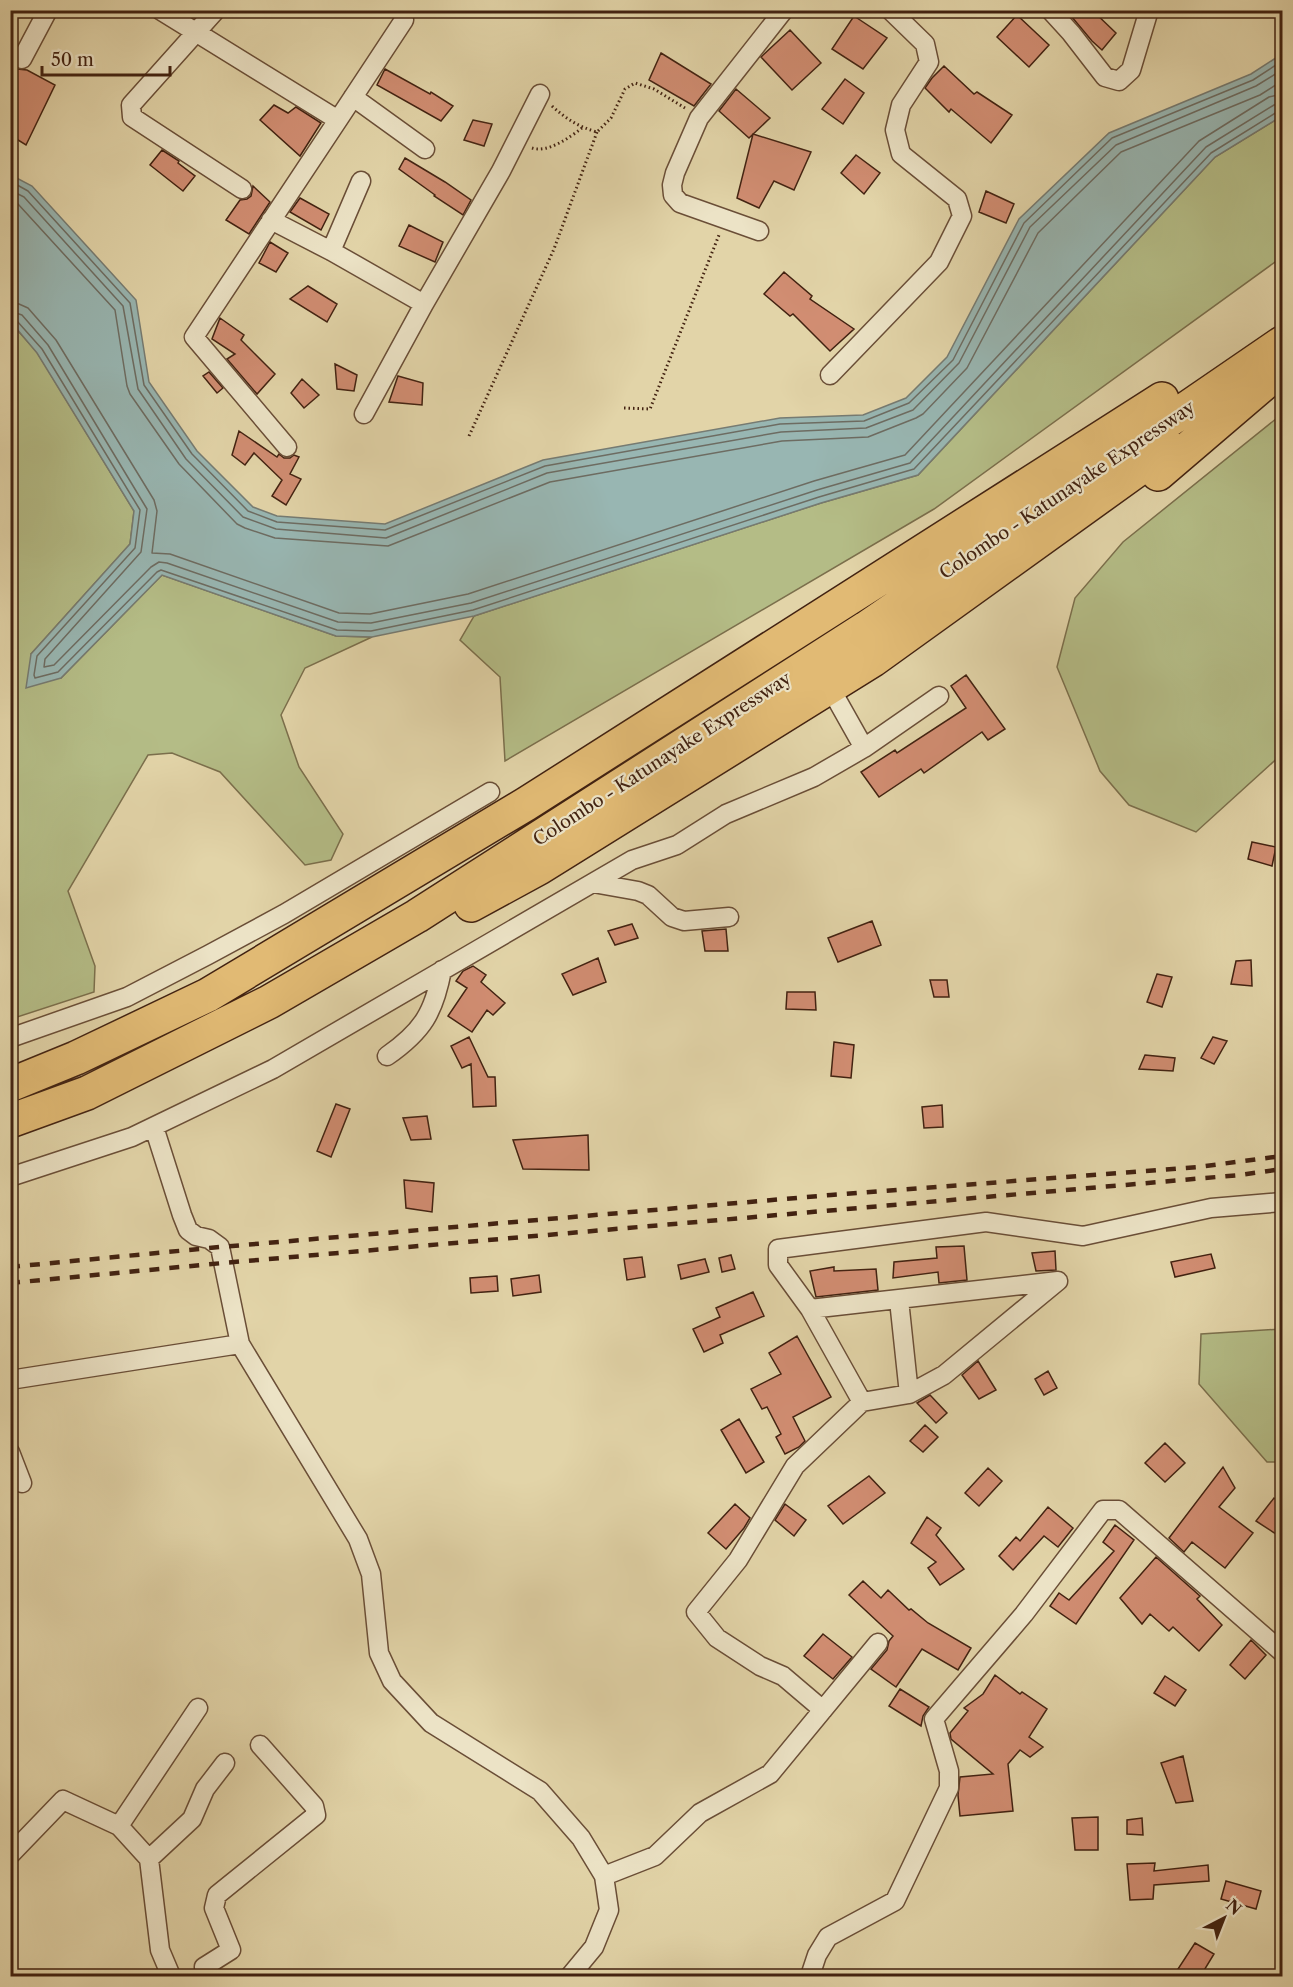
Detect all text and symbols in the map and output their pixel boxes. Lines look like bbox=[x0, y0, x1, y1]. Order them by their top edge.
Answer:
scale bar bbox=[42, 39, 170, 77]
text: 50 m bbox=[51, 49, 94, 71]
street label: Colombo - Katunayake Expressway bbox=[935, 396, 1200, 584]
street label: Colombo - Katunayake Expressway bbox=[529, 667, 796, 851]
north arrow bbox=[1194, 1888, 1254, 1948]
text: N bbox=[1222, 1895, 1246, 1919]

